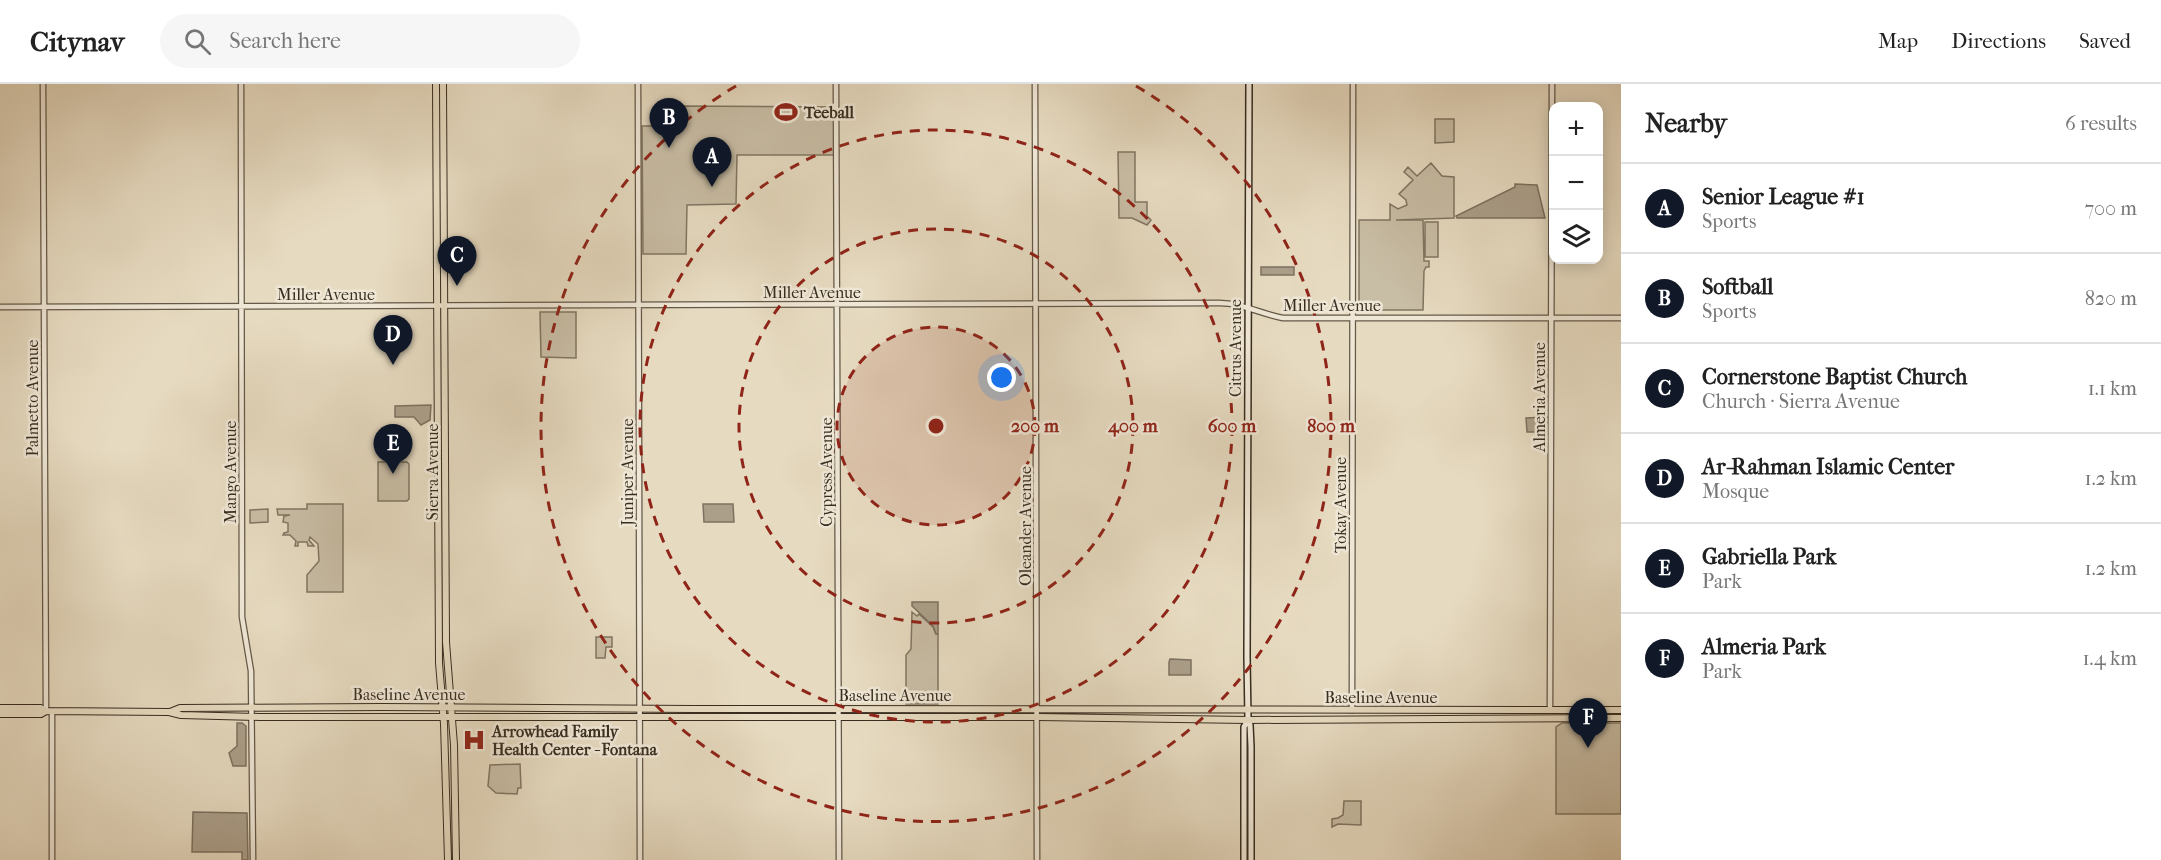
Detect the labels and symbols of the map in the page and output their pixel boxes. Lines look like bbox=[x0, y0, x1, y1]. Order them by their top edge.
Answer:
pin: B bbox=[650, 98, 688, 148]
sports icon: Teeball bbox=[773, 99, 799, 125]
place label: Teeball bbox=[803, 103, 854, 122]
pin: A bbox=[692, 138, 732, 187]
pin: C bbox=[438, 236, 476, 286]
street label: Miller Avenue bbox=[763, 283, 861, 302]
street label: Miller Avenue bbox=[277, 285, 375, 304]
street label: Miller Avenue bbox=[1283, 296, 1381, 315]
street label: Citrus Avenue bbox=[1226, 299, 1245, 397]
pin: D bbox=[374, 316, 412, 365]
street label: Palmetto Avenue bbox=[23, 339, 42, 457]
street label: Almeria Avenue bbox=[1530, 342, 1549, 453]
your location bbox=[987, 363, 1016, 392]
centre of rings bbox=[926, 416, 946, 436]
text: 200 m bbox=[1011, 416, 1060, 437]
text: 400 m bbox=[1107, 416, 1159, 437]
text: 600 m bbox=[1208, 416, 1257, 437]
text: 800 m bbox=[1307, 416, 1356, 437]
street label: Cypress Avenue bbox=[817, 417, 836, 527]
street label: Juniper Avenue bbox=[618, 418, 637, 528]
street label: Mango Avenue bbox=[221, 420, 240, 524]
pin: E bbox=[374, 424, 412, 474]
street label: Sierra Avenue bbox=[423, 424, 442, 520]
street label: Tokay Avenue bbox=[1331, 457, 1350, 553]
street label: Oleander Avenue bbox=[1016, 466, 1035, 586]
street label: Baseline Avenue bbox=[353, 685, 466, 704]
street label: Baseline Avenue bbox=[839, 686, 952, 705]
street label: Baseline Avenue bbox=[1325, 688, 1438, 707]
pin: F bbox=[1568, 698, 1608, 748]
place label: Arrowhead Family Health Center - Fontana bbox=[491, 722, 658, 759]
hospital icon: Arrowhead Family Health Center - Fontana bbox=[461, 727, 487, 753]

